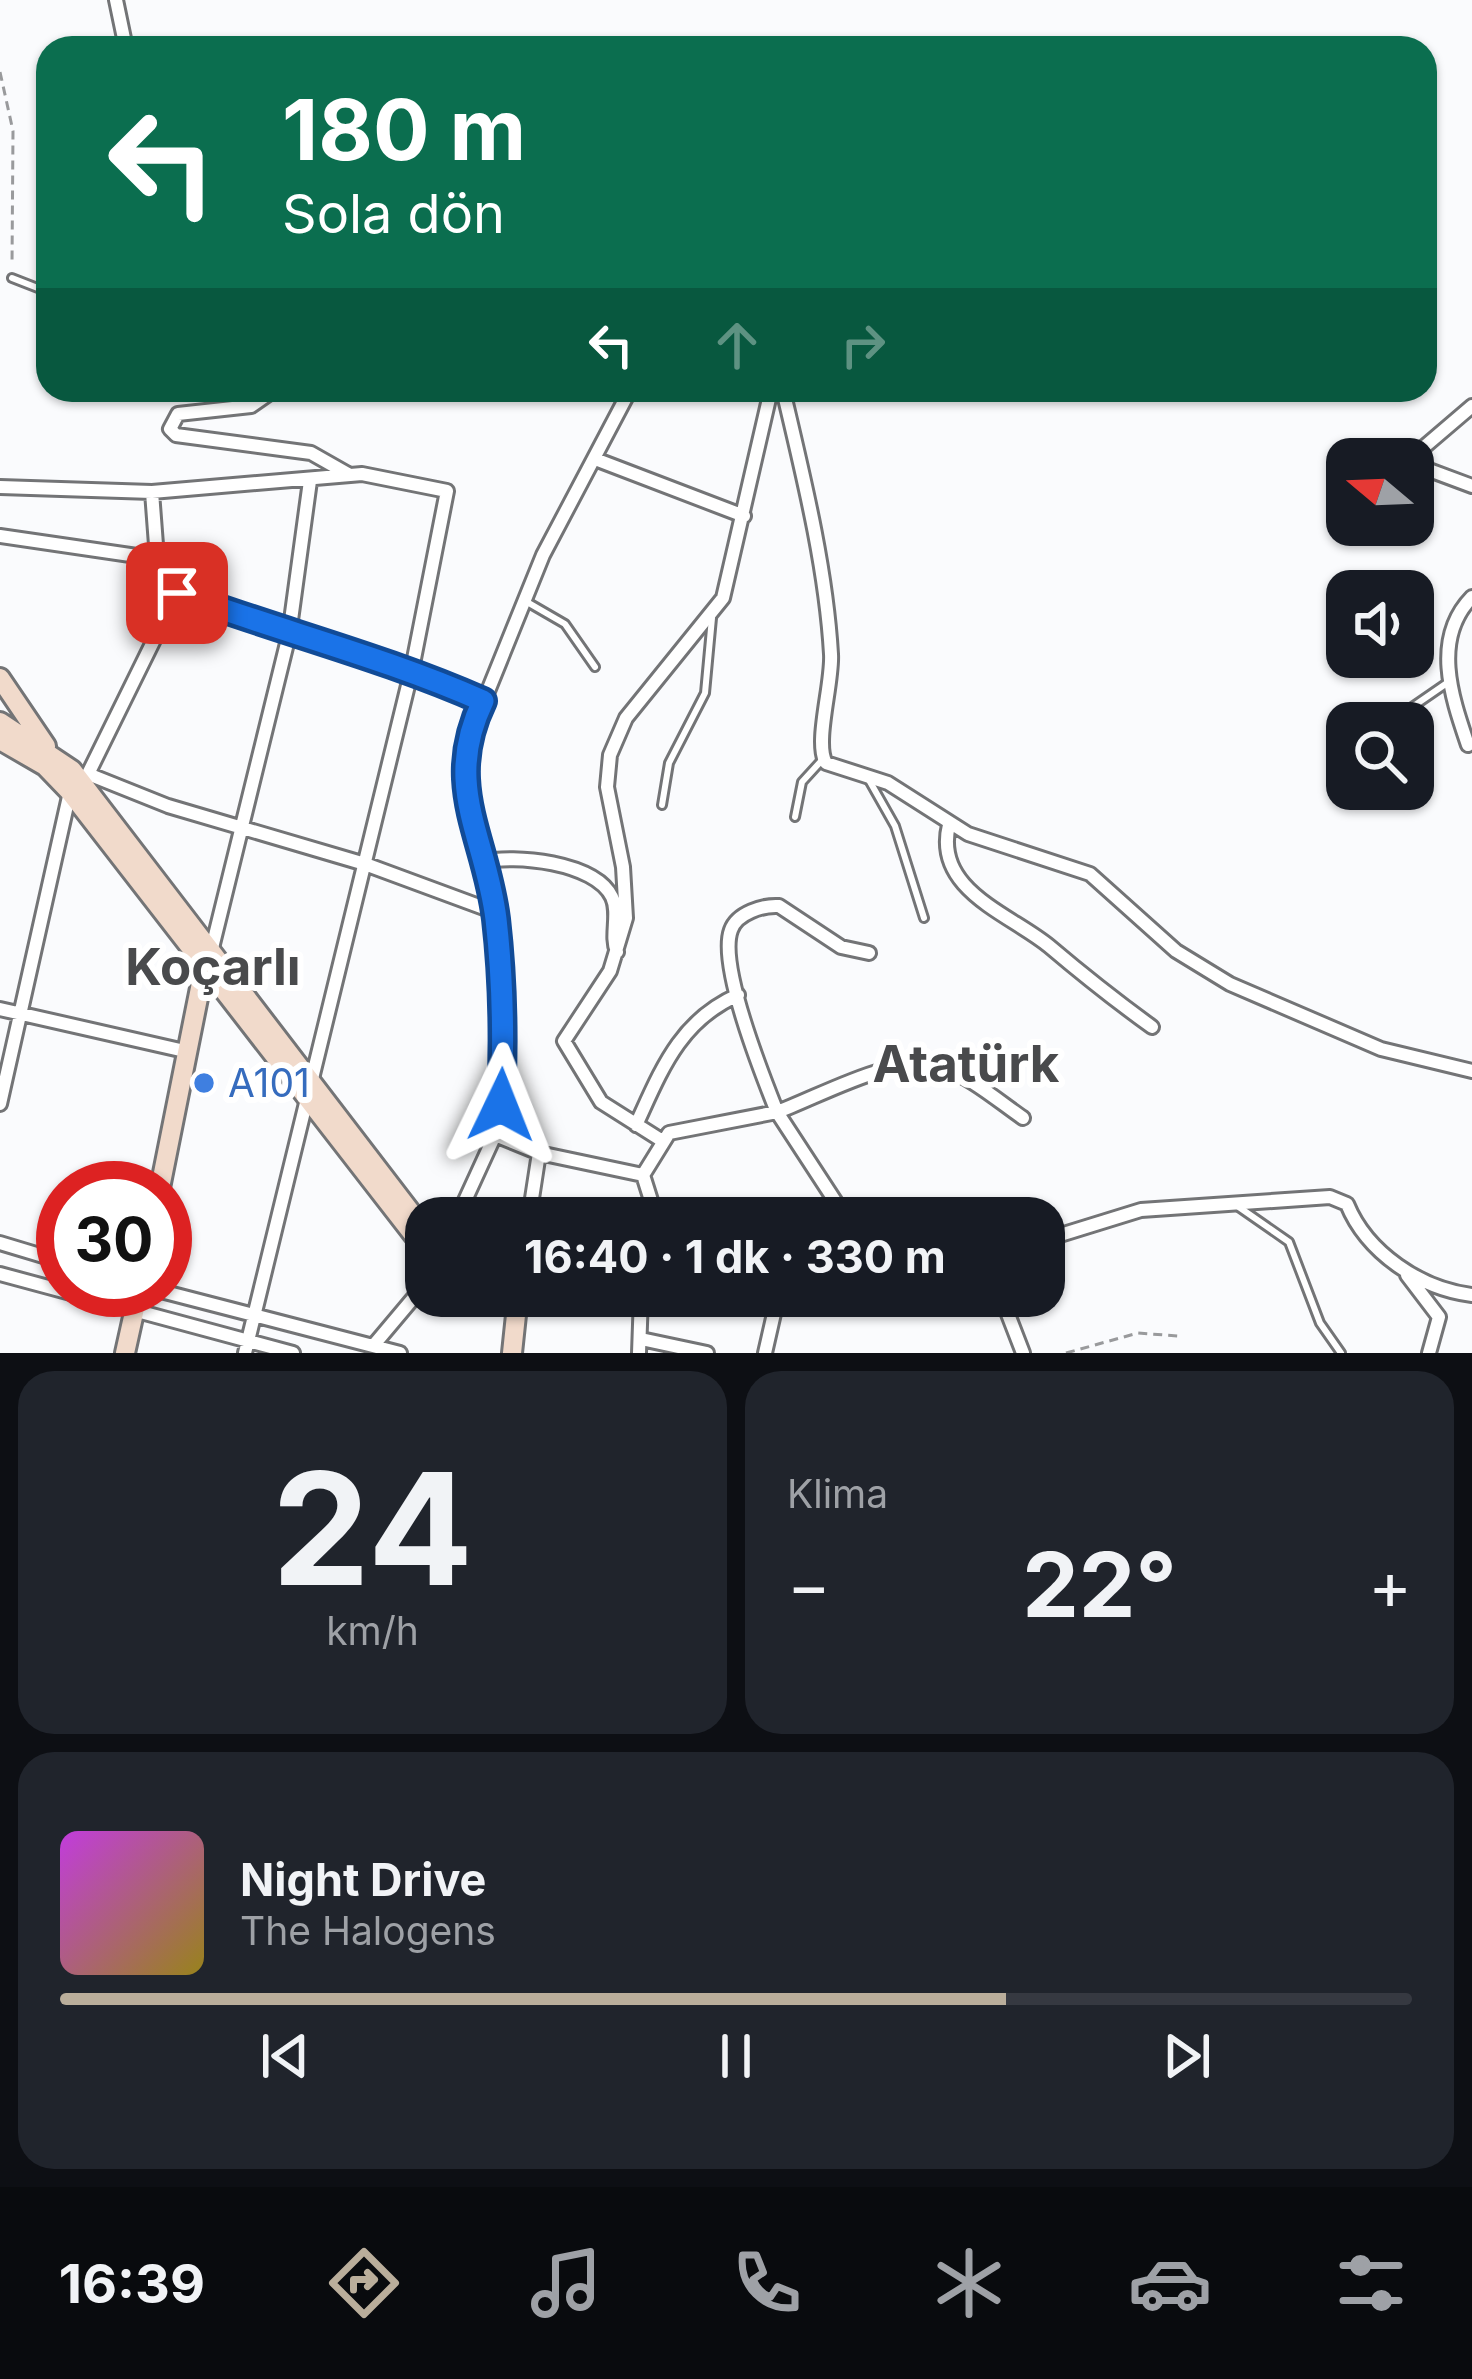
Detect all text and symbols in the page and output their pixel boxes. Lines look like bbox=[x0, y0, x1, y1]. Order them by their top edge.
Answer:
text: 180 m bbox=[282, 79, 526, 180]
icon: left bbox=[84, 84, 240, 240]
text: Sola dön bbox=[282, 181, 505, 246]
icon: left bbox=[578, 312, 644, 378]
icon: ahead bbox=[704, 312, 770, 378]
icon: right bbox=[830, 312, 896, 378]
north arrow bbox=[1326, 438, 1434, 546]
map controls bbox=[1326, 438, 1434, 810]
pin bbox=[126, 542, 228, 644]
icon: arrive bbox=[144, 560, 210, 626]
button: sound bbox=[1326, 570, 1434, 678]
button: search bbox=[1326, 702, 1434, 810]
district label: Koçarlı bbox=[125, 936, 301, 997]
district label: Atatürk bbox=[873, 1033, 1060, 1094]
position arrow bbox=[438, 1042, 564, 1168]
place label: A101 bbox=[228, 1059, 310, 1106]
marker: A101 bbox=[191, 1070, 217, 1096]
speed limit sign: 30 bbox=[36, 1161, 192, 1317]
text: 16:40 · 1 dk · 330 m bbox=[524, 1229, 946, 1284]
text: 24 bbox=[272, 1434, 473, 1623]
text: Klima bbox=[787, 1470, 888, 1517]
text: 22° bbox=[1022, 1530, 1177, 1639]
text: − bbox=[787, 1545, 831, 1625]
text: + bbox=[1368, 1545, 1412, 1625]
text: km/h bbox=[326, 1607, 419, 1654]
text: Night Drive bbox=[240, 1852, 486, 1907]
text: The Halogens bbox=[240, 1907, 496, 1954]
icon: previous bbox=[252, 2023, 318, 2089]
icon: pause bbox=[703, 2023, 769, 2089]
icon: next bbox=[1154, 2023, 1220, 2089]
icon: directions bbox=[322, 2241, 406, 2325]
icon: music bbox=[524, 2241, 608, 2325]
icon: phone bbox=[725, 2241, 809, 2325]
icon: climate bbox=[927, 2241, 1011, 2325]
icon: car bbox=[1128, 2241, 1212, 2325]
icon: filters bbox=[1329, 2241, 1413, 2325]
text: 16:39 bbox=[59, 2251, 205, 2316]

